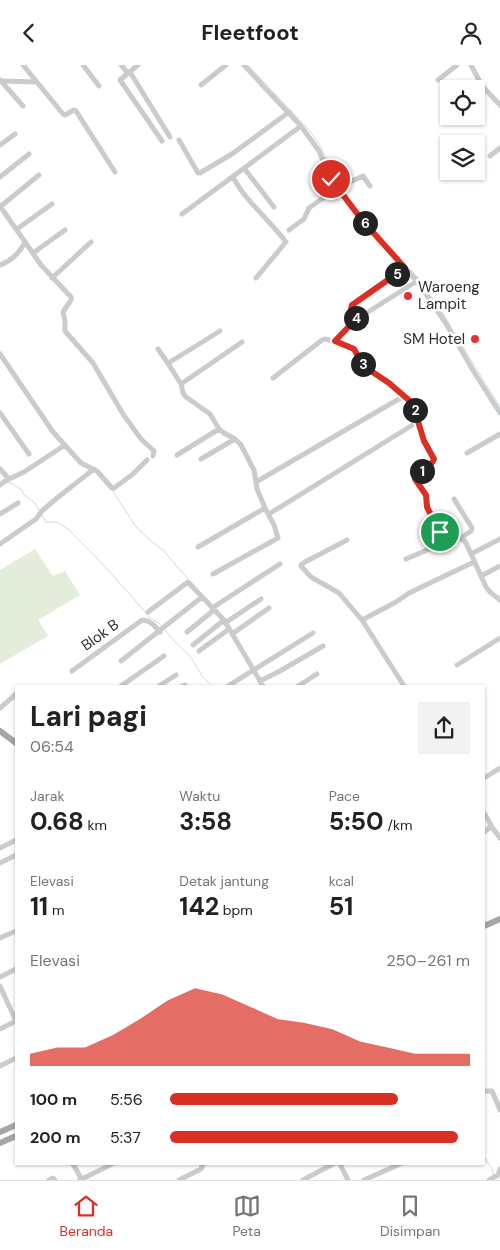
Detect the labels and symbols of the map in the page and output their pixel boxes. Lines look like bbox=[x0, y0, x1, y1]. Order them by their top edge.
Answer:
pin bbox=[310, 158, 352, 200]
pin: 6 bbox=[352, 211, 378, 235]
pin: 5 bbox=[384, 261, 410, 287]
place label: Waroeng Lampit bbox=[418, 277, 480, 314]
marker: Waroeng Lampit bbox=[402, 290, 414, 302]
pin: 4 bbox=[344, 305, 368, 331]
place label: SM Hotel bbox=[403, 329, 465, 349]
marker: SM Hotel bbox=[469, 333, 481, 345]
pin: 3 bbox=[350, 351, 376, 377]
pin: 2 bbox=[402, 397, 428, 423]
pin: 1 bbox=[410, 459, 434, 483]
pin bbox=[419, 511, 461, 553]
street label: Blok B bbox=[77, 615, 123, 655]

